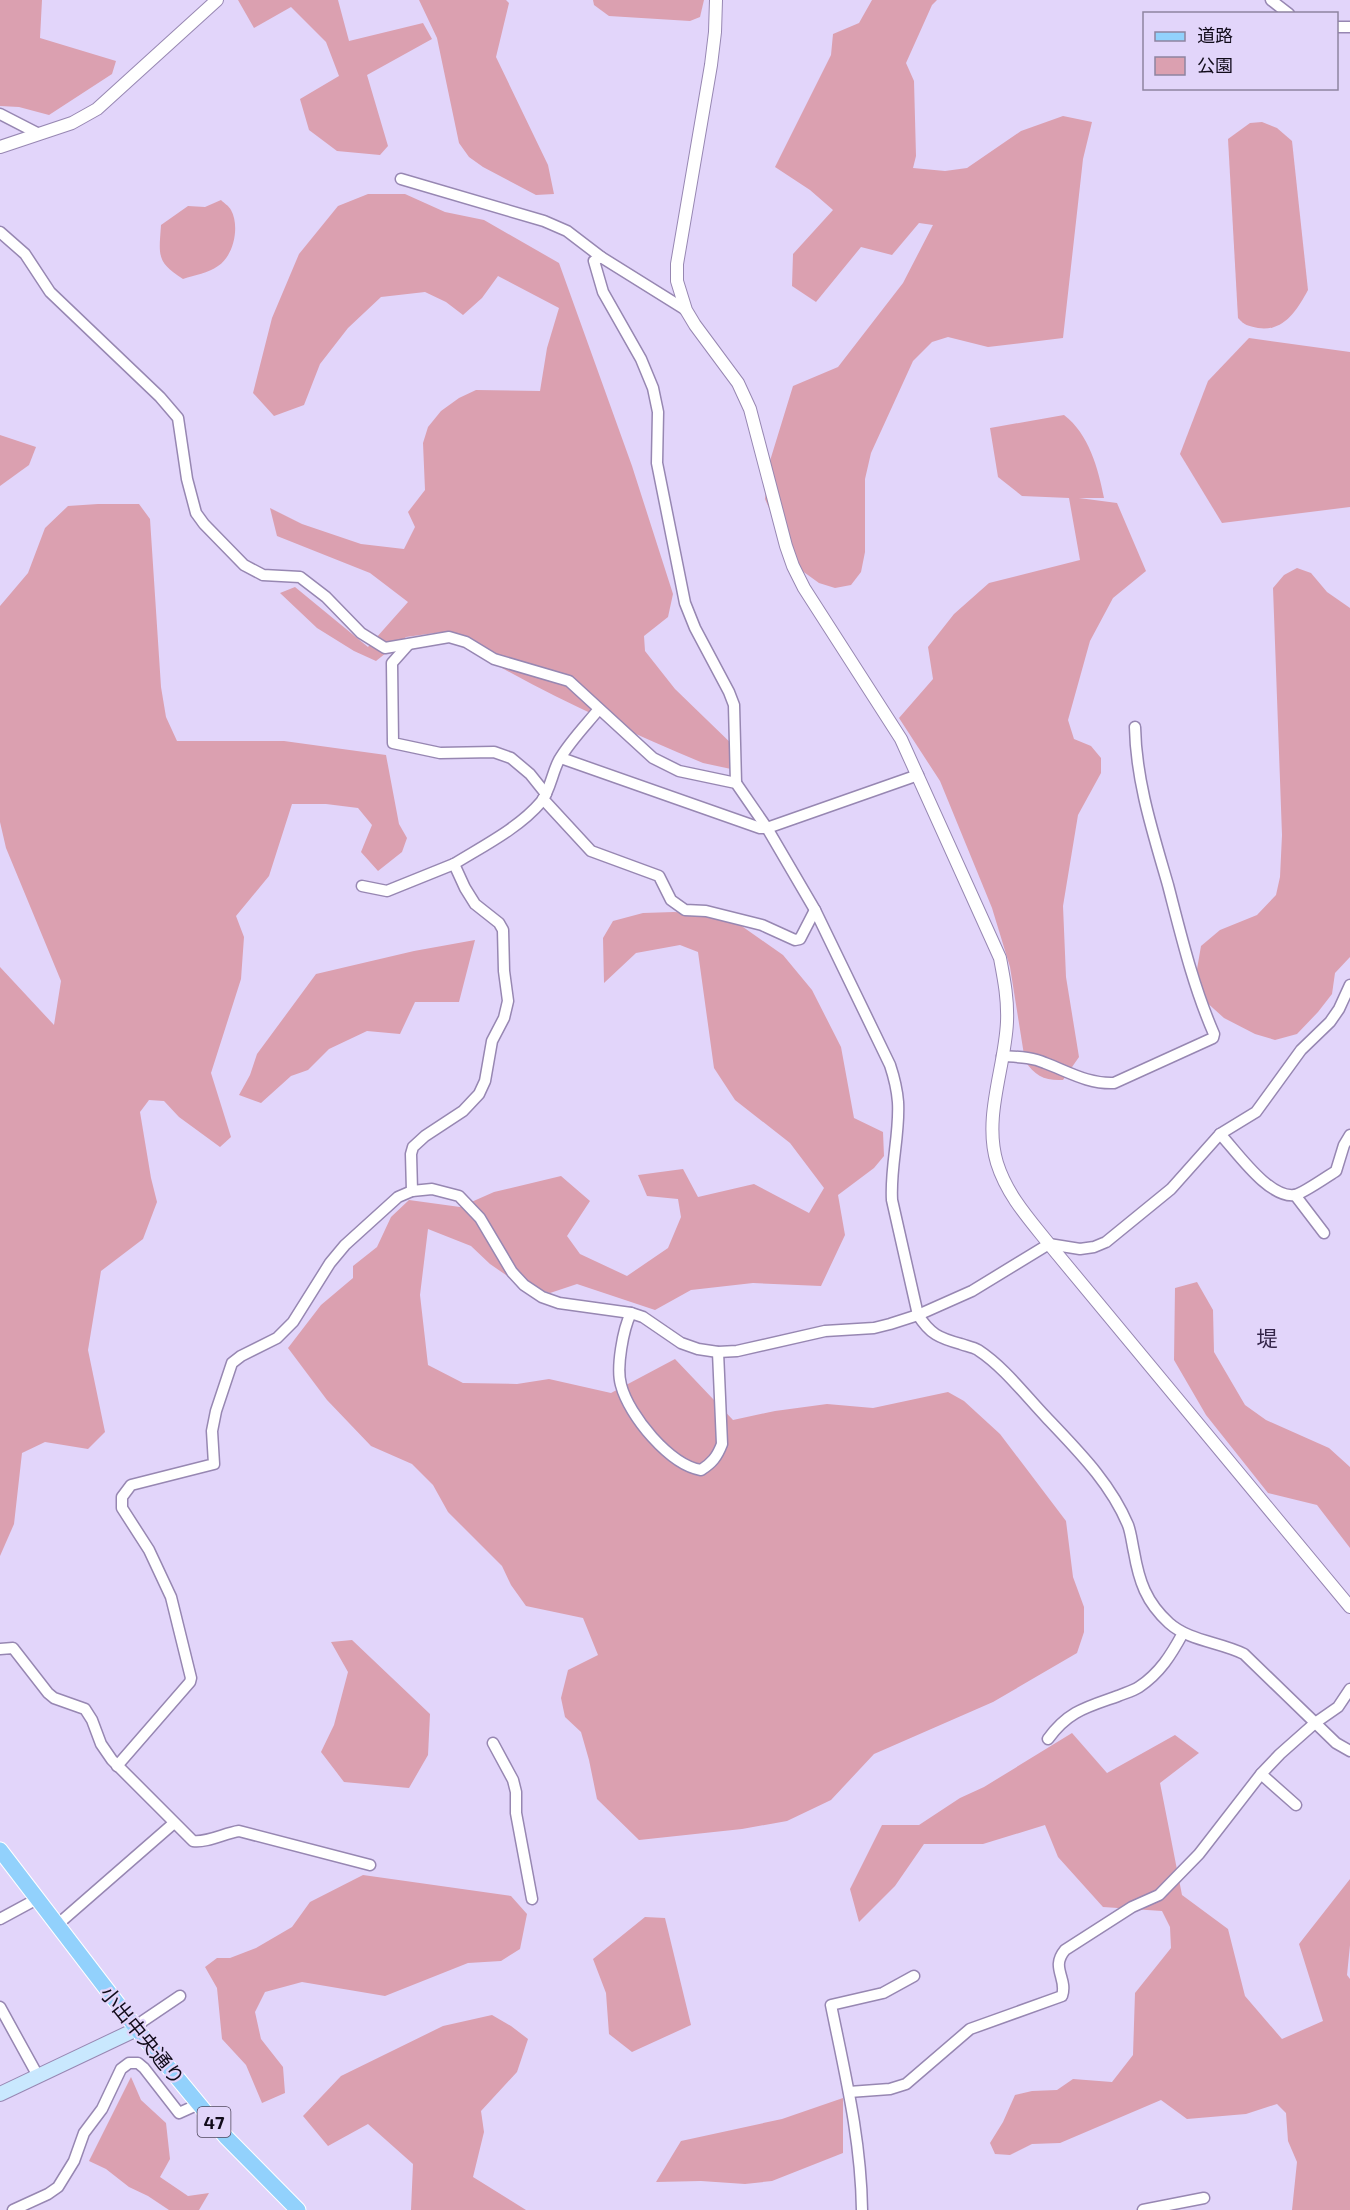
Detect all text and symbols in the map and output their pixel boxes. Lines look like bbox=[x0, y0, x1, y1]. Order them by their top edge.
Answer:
legend bbox=[1143, 12, 1338, 90]
text: 道路 bbox=[1197, 24, 1233, 46]
text: 公園 bbox=[1197, 54, 1233, 76]
district label: 堤 bbox=[1257, 1325, 1278, 1350]
street label: 小出中央通り bbox=[96, 1981, 190, 2089]
road number: 47 bbox=[198, 2107, 230, 2137]

